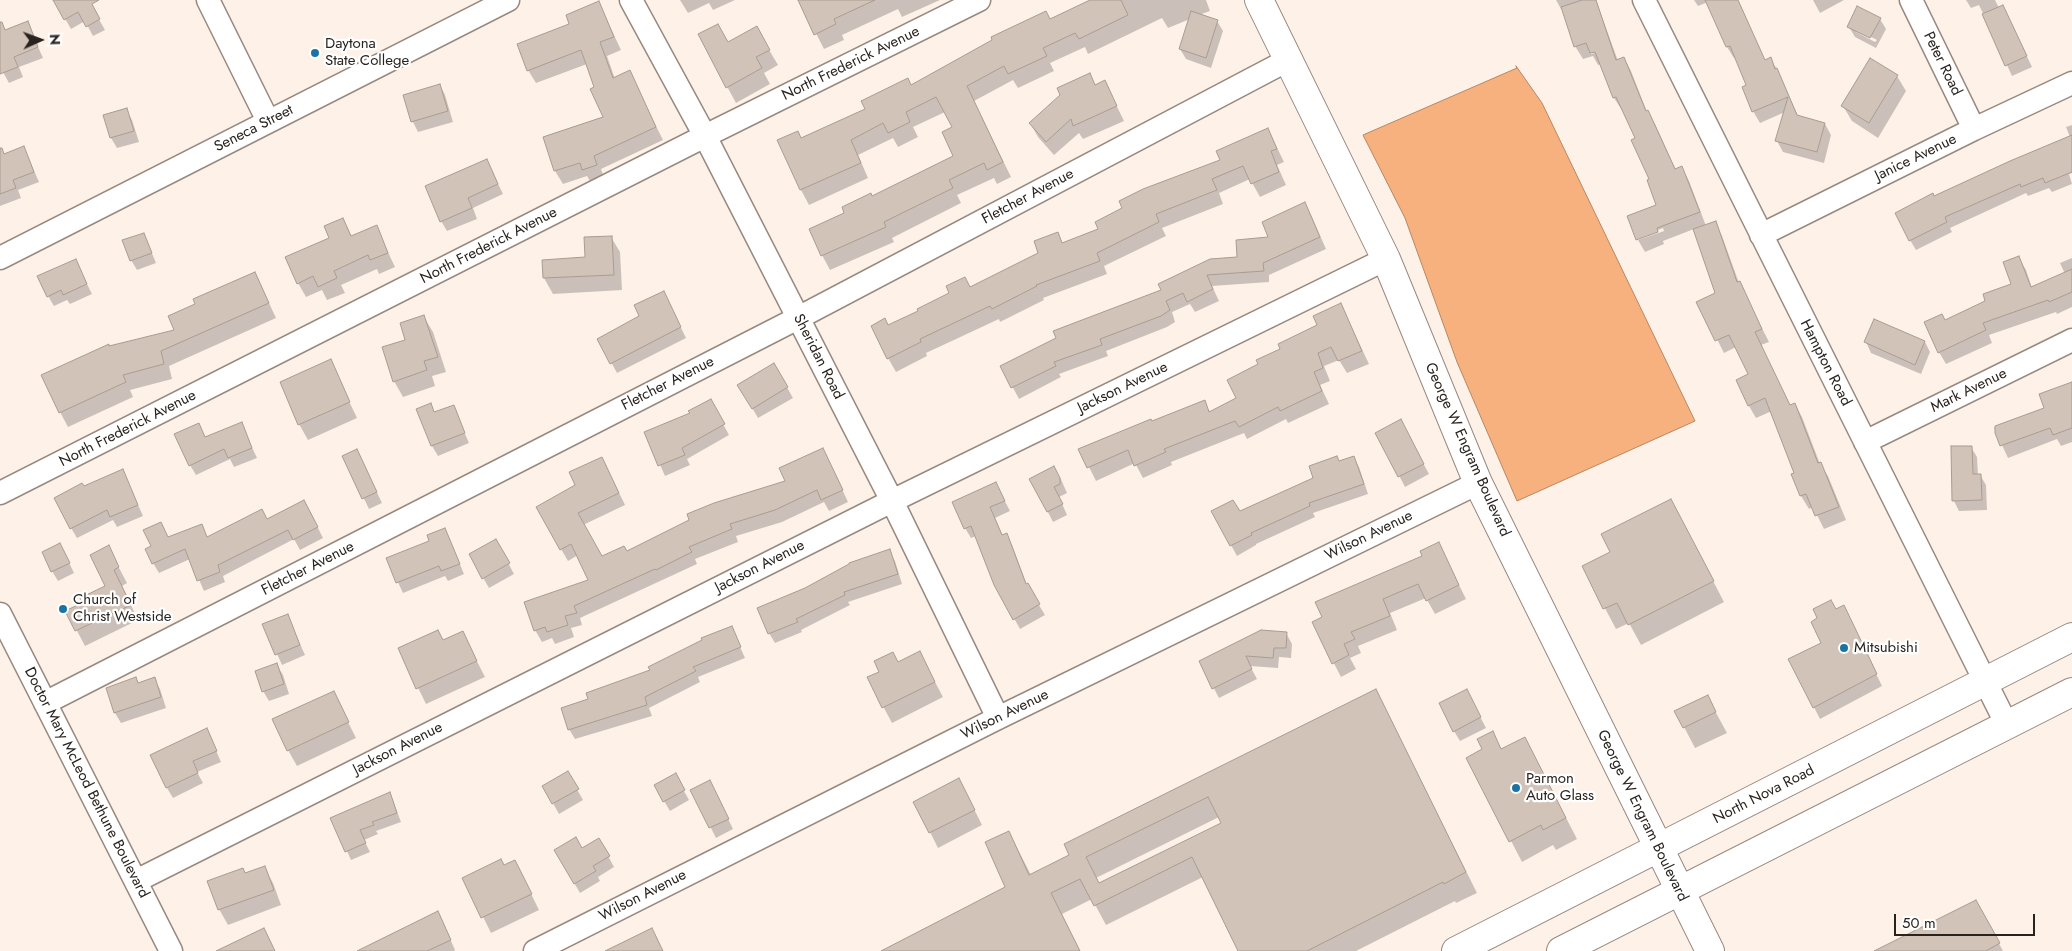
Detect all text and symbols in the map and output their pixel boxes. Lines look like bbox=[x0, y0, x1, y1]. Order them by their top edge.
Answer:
north arrow bbox=[15, 15, 65, 65]
street label: North Frederick Avenue bbox=[779, 23, 923, 105]
street label: Peter Road bbox=[1919, 29, 1965, 99]
text: N bbox=[45, 34, 65, 45]
place label: Daytona State College bbox=[325, 35, 409, 70]
marker: Daytona State College bbox=[309, 47, 321, 59]
street label: Seneca Street bbox=[212, 101, 296, 157]
street label: Janice Avenue bbox=[1872, 130, 1960, 186]
street label: Fletcher Avenue bbox=[979, 165, 1077, 229]
street label: North Frederick Avenue bbox=[418, 204, 560, 288]
street label: Sheridan Road bbox=[789, 311, 847, 403]
street label: Hampton Road bbox=[1795, 317, 1855, 409]
street label: Fletcher Avenue bbox=[619, 353, 717, 415]
street label: Jackson Avenue bbox=[1075, 358, 1171, 418]
street label: George W Engram Boulevard bbox=[1420, 360, 1514, 540]
street label: Mark Avenue bbox=[1928, 365, 2010, 417]
street label: North Frederick Avenue bbox=[57, 387, 199, 471]
street label: Wilson Avenue bbox=[1322, 507, 1416, 565]
street label: Jackson Avenue bbox=[712, 537, 808, 597]
street label: Fletcher Avenue bbox=[259, 538, 357, 600]
place label: Church of Christ Westside bbox=[73, 591, 172, 626]
marker: Church of Christ Westside bbox=[57, 603, 69, 615]
place label: Mitsubishi bbox=[1854, 639, 1918, 657]
marker: Mitsubishi bbox=[1838, 642, 1850, 654]
street label: Doctor Mary McLeod Bethune Boulevard bbox=[20, 665, 152, 901]
street label: Wilson Avenue bbox=[958, 686, 1052, 744]
street label: Jackson Avenue bbox=[350, 719, 446, 779]
street label: George W Engram Boulevard bbox=[1593, 727, 1691, 905]
street label: North Nova Road bbox=[1710, 762, 1818, 828]
place label: Parmon Auto Glass bbox=[1526, 770, 1594, 805]
marker: Parmon Auto Glass bbox=[1510, 782, 1522, 794]
street label: Wilson Avenue bbox=[596, 866, 690, 926]
scale bar bbox=[1897, 904, 2038, 936]
text: 50 m bbox=[1902, 912, 1936, 934]

